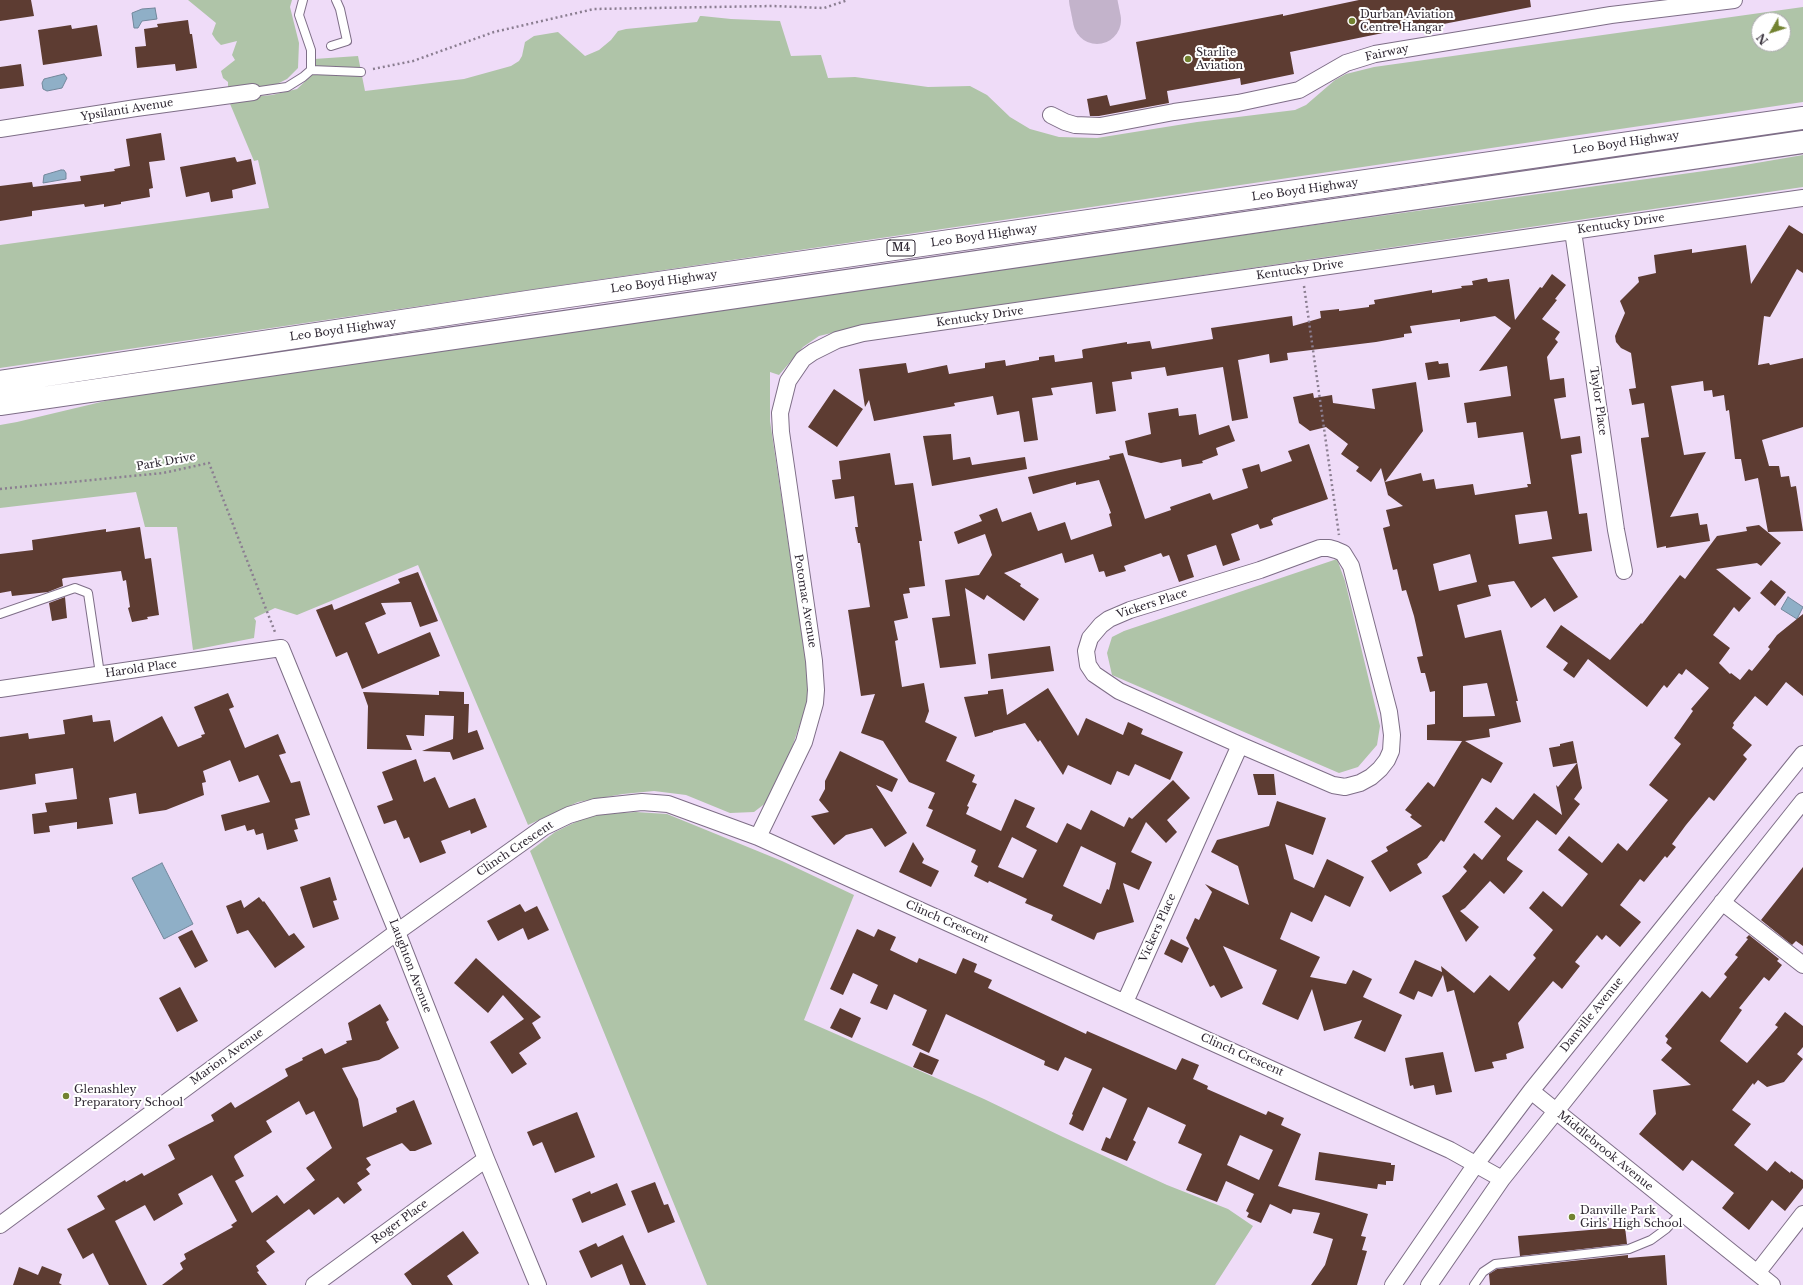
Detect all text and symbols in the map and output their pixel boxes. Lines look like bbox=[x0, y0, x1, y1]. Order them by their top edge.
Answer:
place label: Durban Aviation Centre Hangar bbox=[1360, 8, 1453, 34]
north arrow bbox=[1751, 12, 1791, 52]
marker: Durban Aviation Centre Hangar bbox=[1347, 16, 1357, 26]
text: N bbox=[1754, 30, 1771, 47]
street label: Fairway bbox=[1364, 42, 1410, 64]
place label: Starlite Aviation bbox=[1196, 46, 1243, 72]
marker: Starlite Aviation bbox=[1183, 54, 1193, 64]
street label: Ypsilanti Avenue bbox=[80, 96, 174, 124]
street label: Leo Boyd Highway bbox=[1572, 129, 1680, 157]
street label: Leo Boyd Highway bbox=[1251, 176, 1359, 204]
street label: Kentucky Drive bbox=[1576, 211, 1666, 237]
street label: Leo Boyd Highway bbox=[930, 222, 1038, 250]
road number: M4 bbox=[887, 240, 915, 256]
street label: Kentucky Drive bbox=[1255, 257, 1345, 283]
street label: Leo Boyd Highway bbox=[610, 268, 718, 296]
street label: Kentucky Drive bbox=[935, 304, 1025, 330]
street label: Leo Boyd Highway bbox=[289, 316, 397, 344]
street label: Taylor Place bbox=[1587, 366, 1609, 436]
street label: Park Drive bbox=[135, 450, 197, 474]
street label: Potomac Avenue bbox=[791, 553, 819, 649]
street label: Vickers Place bbox=[1115, 586, 1189, 622]
street label: Harold Place bbox=[104, 657, 178, 681]
street label: Clinch Crescent bbox=[474, 818, 556, 880]
street label: Vickers Place bbox=[1137, 892, 1179, 964]
street label: Clinch Crescent bbox=[903, 898, 991, 946]
street label: Laughton Avenue bbox=[386, 917, 434, 1015]
street label: Danville Avenue bbox=[1558, 975, 1626, 1055]
street label: Marion Avenue bbox=[188, 1026, 266, 1088]
street label: Clinch Crescent bbox=[1198, 1031, 1286, 1079]
place label: Glenashley Preparatory School bbox=[74, 1083, 183, 1109]
marker: Glenashley Preparatory School bbox=[61, 1091, 71, 1101]
street label: Middlebrook Avenue bbox=[1555, 1108, 1655, 1194]
street label: Roger Place bbox=[369, 1197, 431, 1247]
place label: Danville Park Girls' High School bbox=[1580, 1204, 1682, 1230]
marker: Danville Park Girls' High School bbox=[1567, 1212, 1577, 1222]

